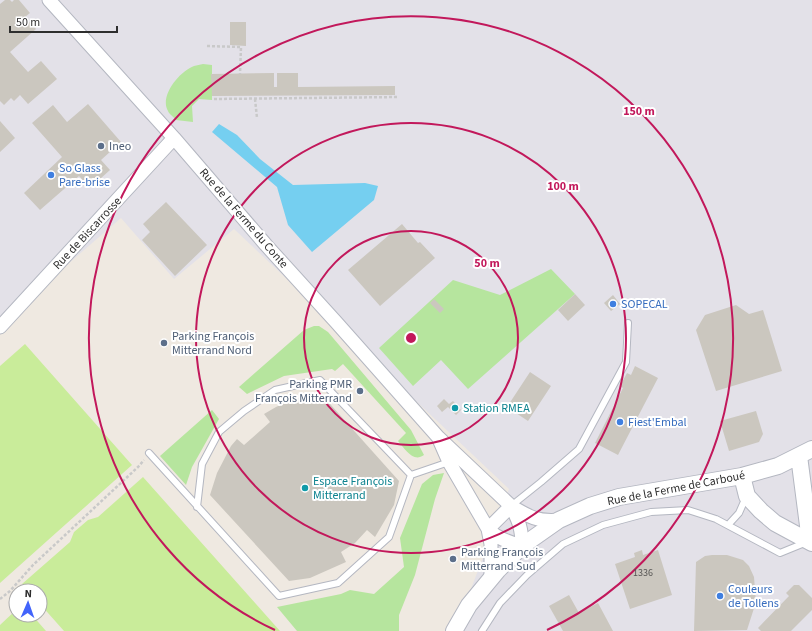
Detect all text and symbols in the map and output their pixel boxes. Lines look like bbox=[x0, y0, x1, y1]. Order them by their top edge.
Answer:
scale bar bbox=[10, 8, 117, 34]
text: 50 m bbox=[16, 14, 40, 31]
text: 150 m bbox=[623, 103, 655, 120]
place label: Ineo bbox=[109, 138, 131, 155]
marker: Ineo bbox=[96, 141, 106, 151]
place label: So Glass Pare-brise bbox=[59, 160, 110, 191]
street label: Rue de la Ferme du Conte bbox=[195, 165, 292, 272]
marker: So Glass Pare-brise bbox=[46, 170, 56, 180]
text: 100 m bbox=[547, 178, 579, 195]
street label: Rue de Biscarrosse bbox=[49, 193, 126, 273]
text: 50 m bbox=[474, 255, 500, 272]
place label: SOPECAL bbox=[621, 296, 668, 313]
marker: SOPECAL bbox=[608, 299, 618, 309]
place label: Parking François Mitterrand Nord bbox=[172, 328, 254, 359]
centre of rings bbox=[404, 331, 418, 345]
marker: Parking François Mitterrand Nord bbox=[159, 338, 169, 348]
place label: Parking PMR François Mitterrand bbox=[255, 376, 352, 407]
marker: Parking PMR François Mitterrand bbox=[355, 386, 365, 396]
place label: Station RMEA bbox=[463, 400, 530, 417]
marker: Station RMEA bbox=[450, 403, 460, 413]
place label: Fiest'Embal bbox=[628, 414, 687, 431]
marker: Fiest'Embal bbox=[615, 417, 625, 427]
street label: Rue de la Ferme de Carboué bbox=[606, 467, 747, 510]
place label: Espace François Mitterrand bbox=[313, 473, 392, 504]
marker: Espace François Mitterrand bbox=[300, 483, 310, 493]
place label: Parking François Mitterrand Sud bbox=[461, 544, 543, 575]
marker: Parking François Mitterrand Sud bbox=[448, 554, 458, 564]
house number: 1336 bbox=[633, 566, 653, 580]
place label: Couleurs de Tollens bbox=[728, 581, 779, 612]
north arrow bbox=[8, 583, 48, 623]
text: N bbox=[24, 586, 32, 601]
marker: Couleurs de Tollens bbox=[715, 591, 725, 601]

